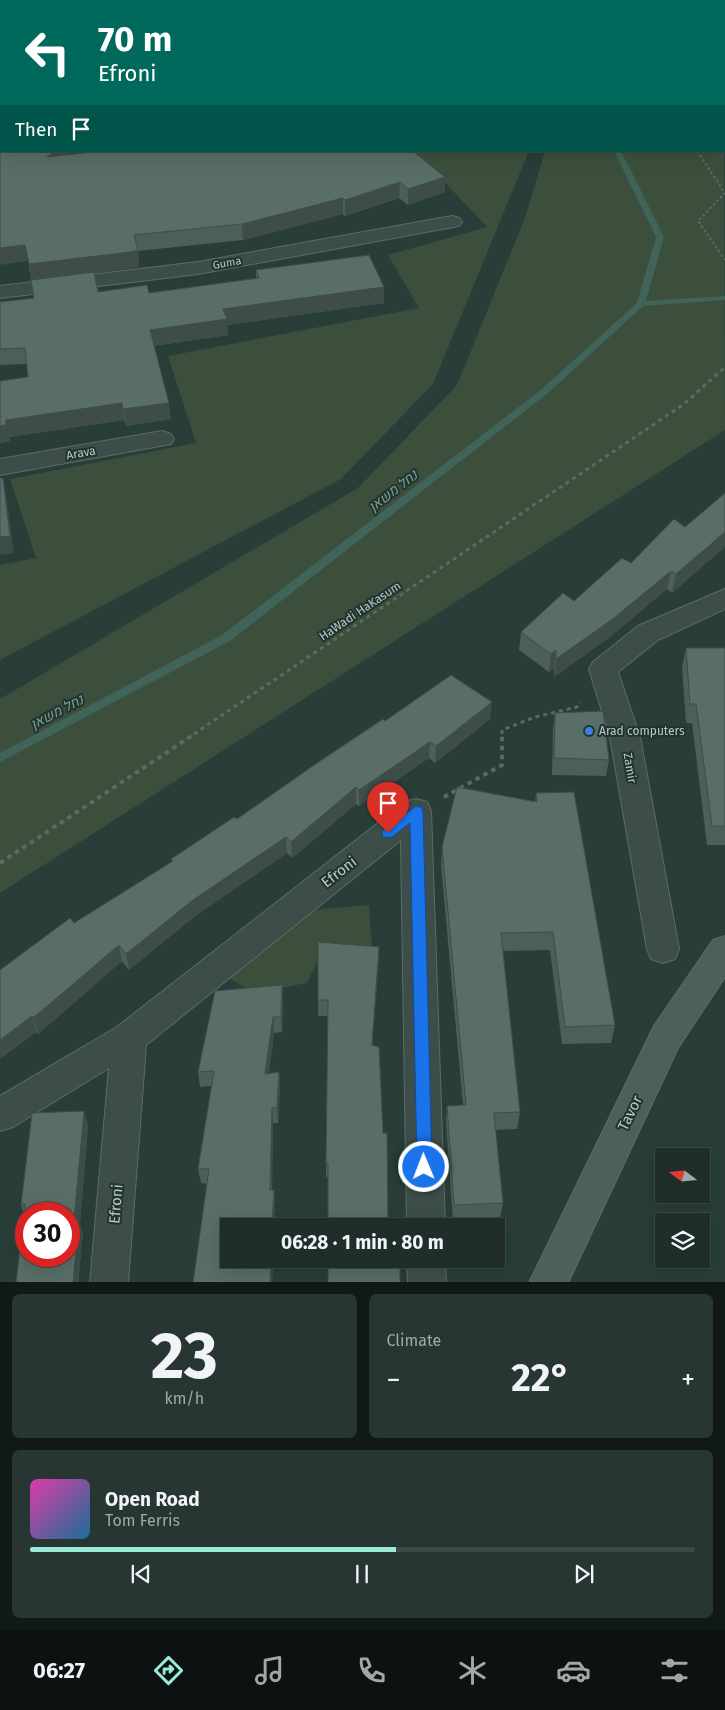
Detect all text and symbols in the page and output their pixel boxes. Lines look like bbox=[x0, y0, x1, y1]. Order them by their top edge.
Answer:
text: 70 m bbox=[98, 18, 172, 60]
icon: left bbox=[15, 20, 80, 85]
text: Efroni bbox=[98, 60, 156, 87]
icon: arrive bbox=[67, 115, 95, 143]
text: Then bbox=[15, 118, 57, 141]
street label: Guma bbox=[212, 254, 242, 272]
street label: Arava bbox=[65, 444, 97, 462]
water label: נחל משאן bbox=[365, 466, 422, 515]
street label: HaWadi HaKasum bbox=[317, 579, 403, 643]
water label: נחל משאן bbox=[28, 691, 87, 733]
place label: Arad computers bbox=[599, 724, 685, 738]
marker: Arad computers bbox=[583, 725, 595, 737]
street label: Zamir bbox=[620, 752, 640, 785]
pin bbox=[367, 782, 409, 833]
icon: arrive bbox=[374, 789, 402, 817]
street label: Efroni bbox=[318, 853, 360, 891]
street label: Tavor bbox=[614, 1092, 646, 1133]
position arrow bbox=[397, 1140, 449, 1192]
north arrow bbox=[655, 1148, 710, 1202]
map controls bbox=[655, 1148, 710, 1268]
street label: Efroni bbox=[105, 1183, 127, 1225]
speed limit sign: 30 bbox=[15, 1202, 80, 1267]
button: layers bbox=[655, 1213, 710, 1268]
text: 06:28 · 1 min · 80 m bbox=[281, 1231, 444, 1254]
text: 23 bbox=[151, 1317, 218, 1395]
text: Climate bbox=[387, 1331, 441, 1350]
text: 22° bbox=[511, 1355, 570, 1401]
text: − bbox=[387, 1363, 401, 1396]
text: + bbox=[681, 1363, 695, 1396]
text: km/h bbox=[164, 1389, 204, 1408]
text: Open Road bbox=[105, 1488, 200, 1511]
text: Tom Ferris bbox=[105, 1511, 180, 1530]
icon: previous bbox=[127, 1560, 155, 1588]
icon: pause bbox=[348, 1560, 376, 1588]
icon: next bbox=[570, 1560, 598, 1588]
icon: directions bbox=[151, 1653, 186, 1688]
icon: music bbox=[252, 1653, 287, 1688]
icon: phone bbox=[354, 1653, 389, 1688]
icon: climate bbox=[455, 1653, 490, 1688]
icon: car bbox=[556, 1653, 591, 1688]
icon: filters bbox=[657, 1653, 692, 1688]
text: 06:27 bbox=[33, 1657, 85, 1684]

